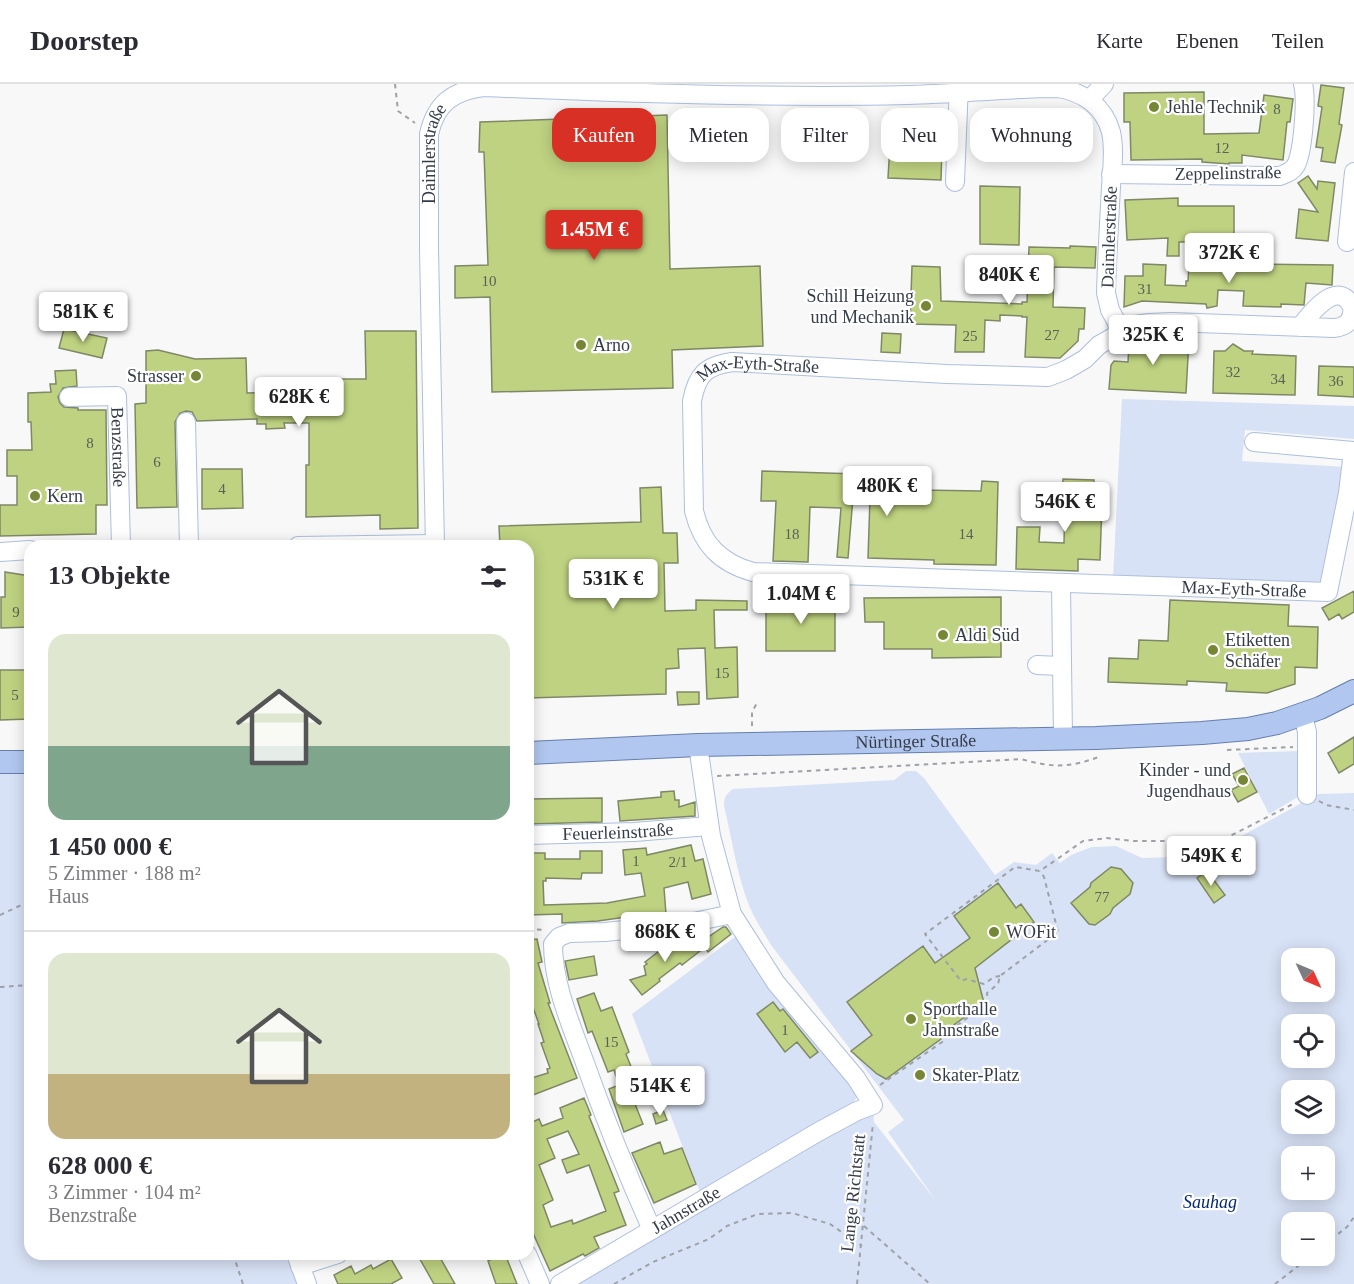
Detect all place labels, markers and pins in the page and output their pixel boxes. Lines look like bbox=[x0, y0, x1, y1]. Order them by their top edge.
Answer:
place label: Jehle Technik bbox=[1166, 97, 1265, 117]
marker: Jehle Technik bbox=[1147, 100, 1161, 114]
pin: 1.45M € bbox=[539, 210, 649, 261]
pin: 372K € bbox=[1180, 233, 1278, 284]
pin: 840K € bbox=[960, 255, 1058, 306]
place label: Schill Heizung und Mechanik bbox=[807, 286, 914, 327]
pin: 581K € bbox=[34, 292, 132, 343]
marker: Schill Heizung und Mechanik bbox=[919, 299, 933, 313]
pin: 325K € bbox=[1104, 315, 1202, 366]
place label: Arno bbox=[593, 335, 630, 355]
marker: Arno bbox=[574, 338, 588, 352]
place label: Strasser bbox=[127, 366, 184, 386]
marker: Strasser bbox=[189, 369, 203, 383]
pin: 628K € bbox=[250, 377, 348, 428]
pin: 480K € bbox=[838, 466, 936, 517]
pin: 546K € bbox=[1016, 482, 1114, 533]
place label: Kern bbox=[47, 486, 83, 506]
marker: Kern bbox=[28, 489, 42, 503]
pin: 531K € bbox=[564, 559, 662, 610]
pin: 1.04M € bbox=[746, 574, 856, 625]
place label: Aldi Süd bbox=[955, 625, 1020, 645]
marker: Aldi Süd bbox=[936, 628, 950, 642]
place label: Etiketten Schäfer bbox=[1225, 630, 1290, 671]
marker: Etiketten Schäfer bbox=[1206, 643, 1220, 657]
place label: Kinder - und Jugendhaus bbox=[1139, 760, 1231, 801]
marker: Kinder - und Jugendhaus bbox=[1236, 773, 1250, 787]
pin: 549K € bbox=[1162, 836, 1260, 887]
pin: 868K € bbox=[616, 912, 714, 963]
place label: WOFit bbox=[1006, 922, 1056, 942]
marker: WOFit bbox=[987, 925, 1001, 939]
place label: Sporthalle Jahnstraße bbox=[923, 999, 999, 1040]
marker: Sporthalle Jahnstraße bbox=[904, 1012, 918, 1026]
place label: Skater-Platz bbox=[932, 1065, 1020, 1085]
pin: 514K € bbox=[611, 1066, 709, 1117]
marker: Skater-Platz bbox=[913, 1068, 927, 1082]

